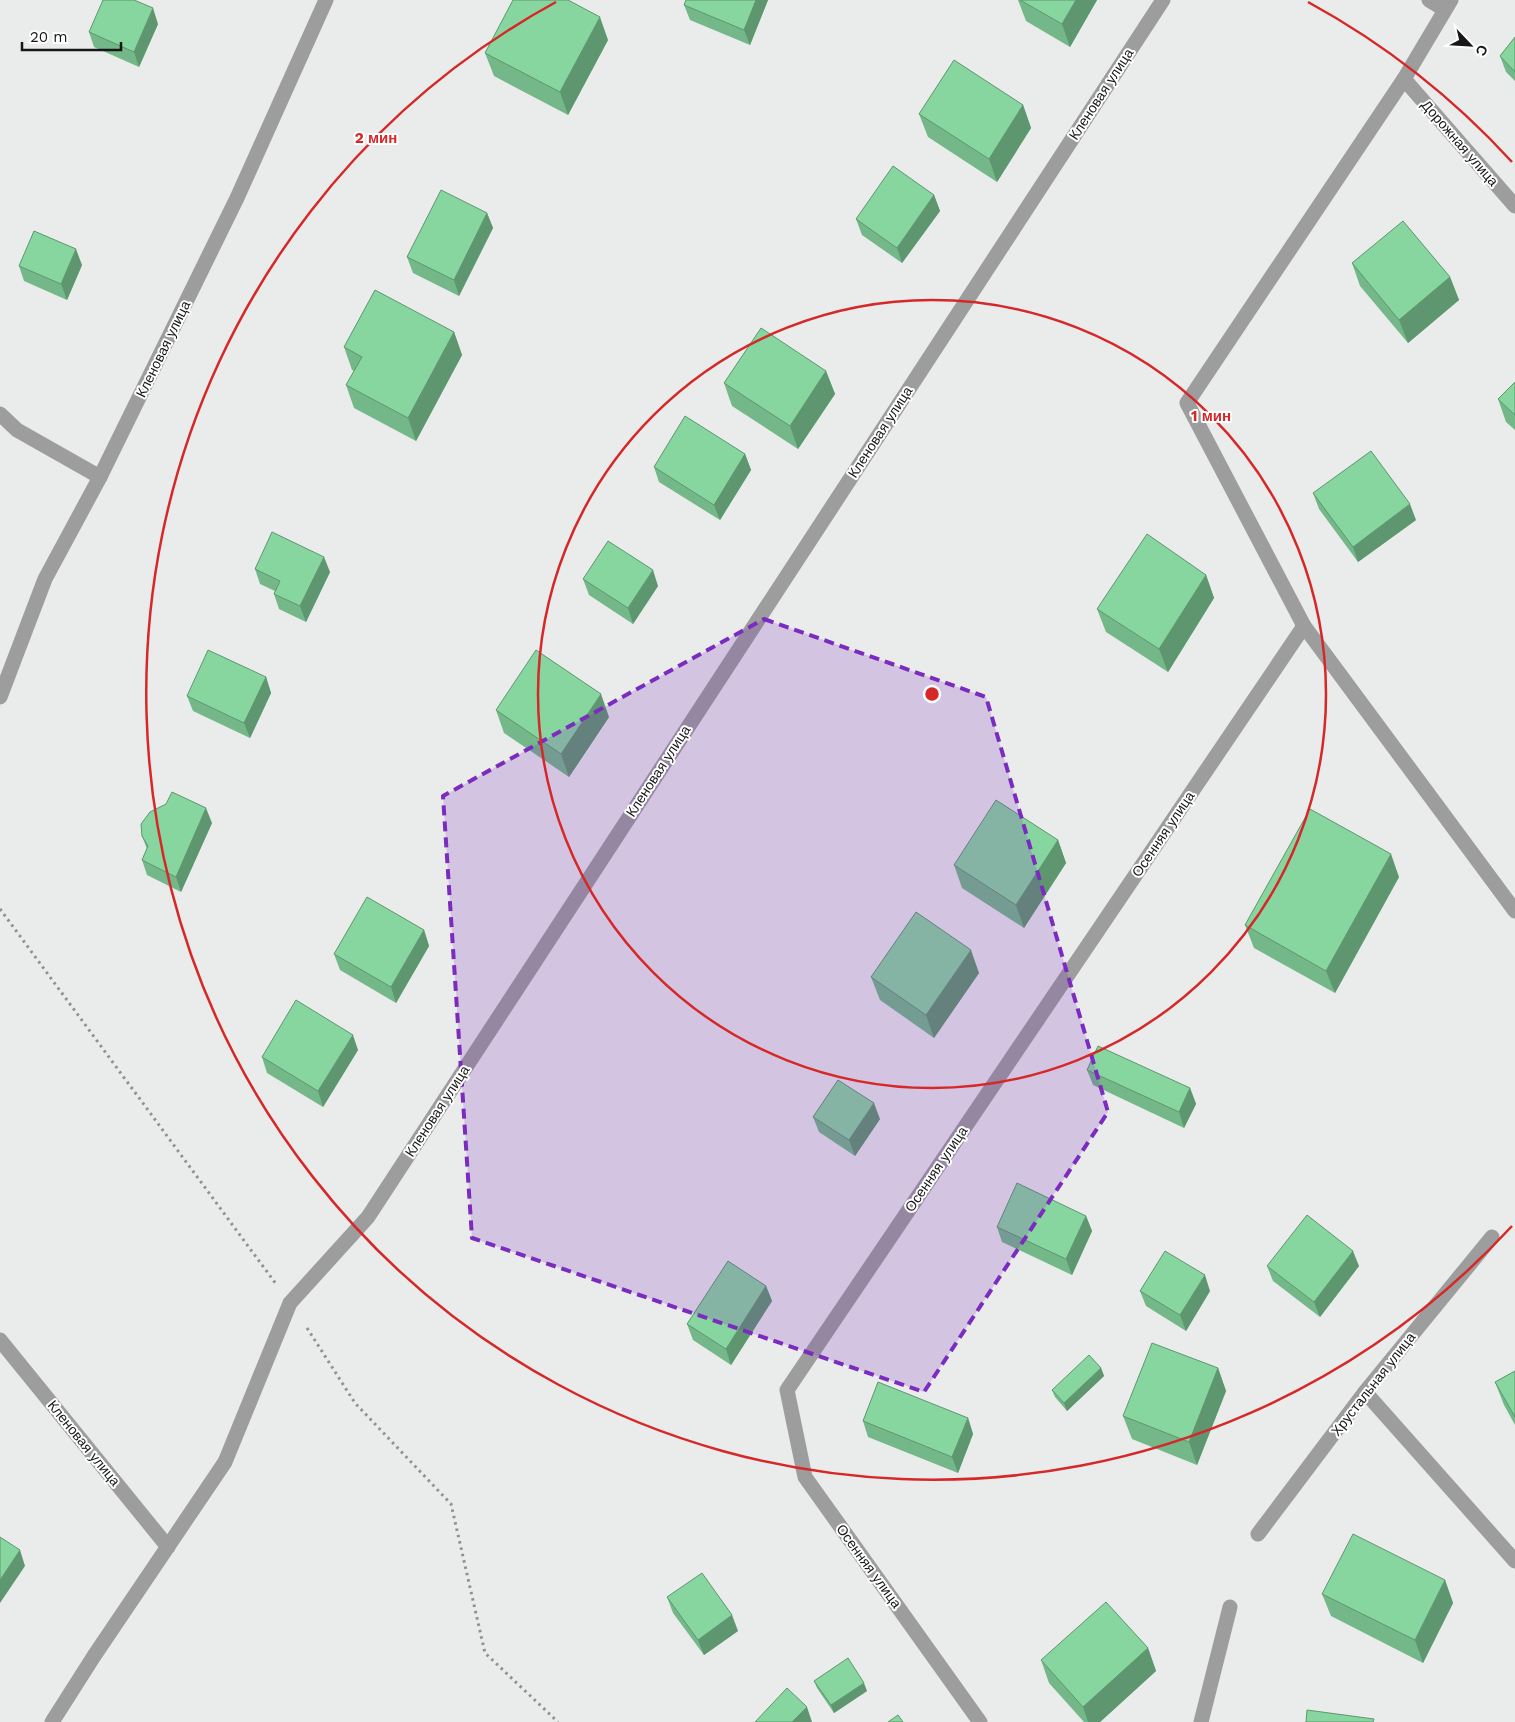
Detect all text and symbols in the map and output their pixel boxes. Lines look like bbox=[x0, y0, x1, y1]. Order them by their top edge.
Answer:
scale bar bbox=[22, 20, 121, 52]
north arrow bbox=[1445, 20, 1495, 70]
text: 20 m bbox=[30, 28, 68, 46]
text: С bbox=[1472, 43, 1491, 58]
street label: Кленовая улица bbox=[1066, 45, 1137, 143]
street label: Дорожная улица bbox=[1418, 97, 1502, 189]
text: 2 мин bbox=[355, 129, 397, 147]
street label: Кленовая улица bbox=[133, 298, 193, 400]
street label: Кленовая улица bbox=[845, 383, 916, 481]
text: 1 мин bbox=[1191, 407, 1231, 425]
centre of rings bbox=[923, 685, 941, 703]
street label: Кленовая улица bbox=[623, 722, 694, 820]
street label: Осенняя улица bbox=[1129, 788, 1198, 880]
street label: Кленовая улица bbox=[402, 1062, 473, 1160]
street label: Осенняя улица bbox=[902, 1123, 971, 1215]
street label: Хрустальная улица bbox=[1328, 1329, 1418, 1439]
street label: Кленовая улица bbox=[45, 1397, 124, 1489]
street label: Осенняя улица bbox=[833, 1521, 905, 1611]

